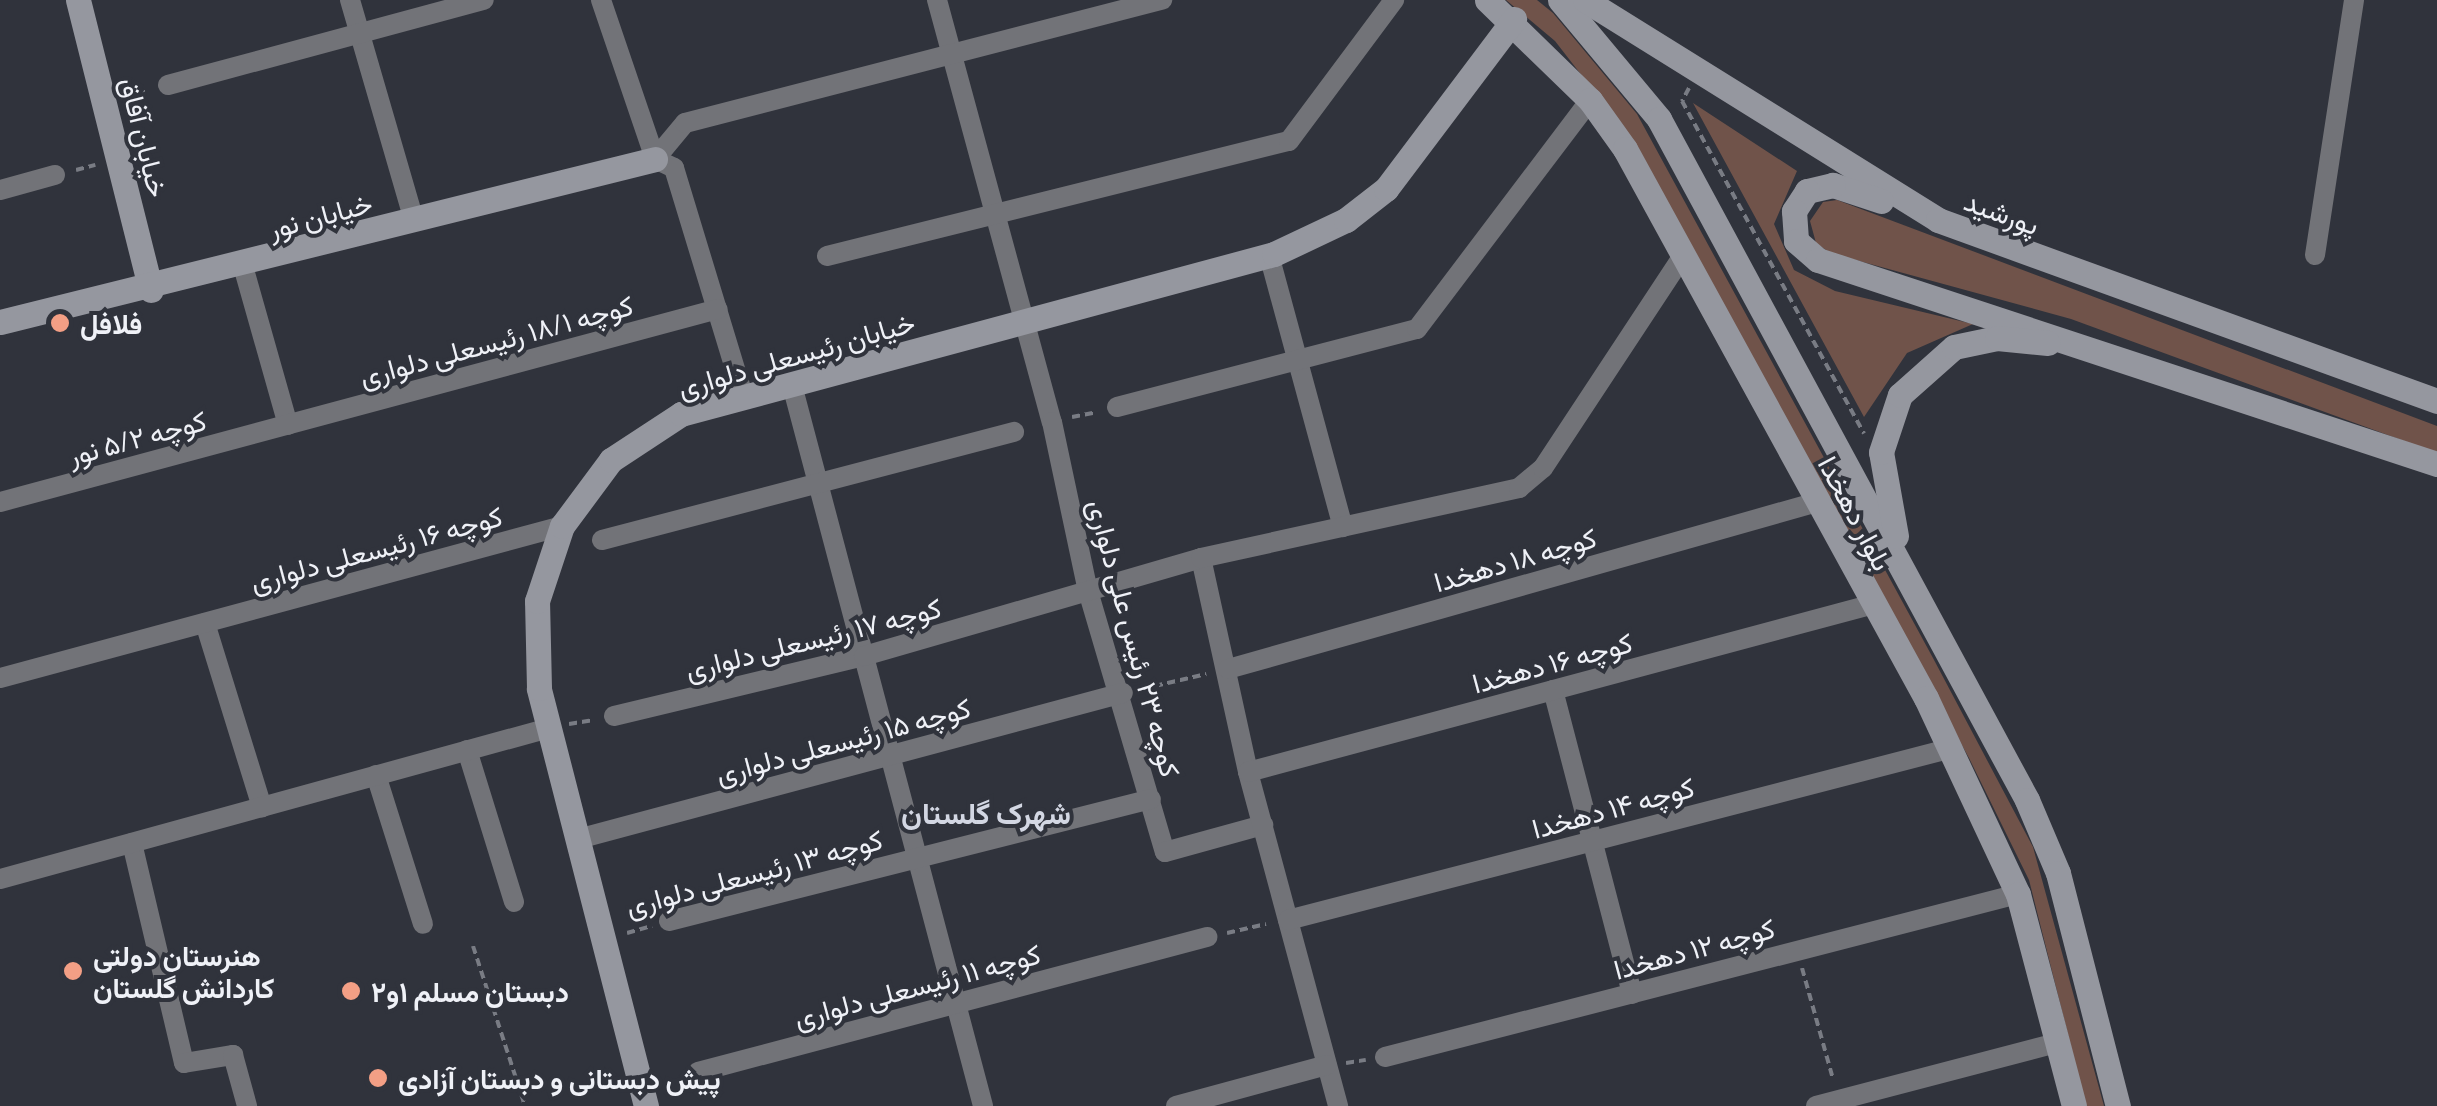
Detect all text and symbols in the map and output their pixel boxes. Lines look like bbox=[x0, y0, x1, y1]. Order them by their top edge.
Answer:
street label: خیابان آفاق bbox=[114, 74, 176, 200]
street label: پورشید bbox=[1960, 183, 2044, 241]
street label: خیابان نور bbox=[264, 185, 376, 245]
street label: کوچه ۱۸/۱ رئیسعلی دلواری bbox=[356, 287, 636, 393]
street label: خیابان رئیسعلی دلواری bbox=[674, 304, 918, 404]
place label: فلافل bbox=[80, 306, 142, 340]
marker: فلافل bbox=[49, 312, 71, 334]
street label: کوچه ۵/۲ نور bbox=[64, 402, 210, 472]
street label: بلوار دهخدا bbox=[1812, 450, 1900, 576]
street label: کوچه ۲۳ رئیس علی دلواری bbox=[1082, 495, 1188, 781]
street label: کوچه ۱۶ رئیسعلی دلواری bbox=[246, 498, 506, 598]
street label: کوچه ۱۸ دهخدا bbox=[1430, 520, 1600, 598]
street label: کوچه ۱۷ رئیسعلی دلواری bbox=[682, 590, 944, 686]
street label: کوچه ۱۶ دهخدا bbox=[1468, 624, 1636, 700]
street label: کوچه ۱۵ رئیسعلی دلواری bbox=[712, 690, 974, 790]
street label: کوچه ۱۴ دهخدا bbox=[1528, 769, 1698, 845]
district label: شهرک گلستان bbox=[901, 794, 1071, 830]
street label: کوچه ۱۳ رئیسعلی دلواری bbox=[622, 822, 886, 922]
street label: کوچه ۱۲ دهخدا bbox=[1610, 910, 1778, 986]
street label: کوچه ۱۱ رئیسعلی دلواری bbox=[790, 936, 1044, 1034]
place label: هنرستان دولتی کاردانش گلستان bbox=[93, 938, 274, 1004]
marker: هنرستان دولتی کاردانش گلستان bbox=[62, 960, 84, 982]
place label: دبستان مسلم ۱و۲ bbox=[371, 974, 569, 1008]
marker: دبستان مسلم ۱و۲ bbox=[340, 980, 362, 1002]
place label: پیش دبستانی و دبستان آزادی bbox=[398, 1061, 721, 1095]
marker: پیش دبستانی و دبستان آزادی bbox=[367, 1067, 389, 1089]

